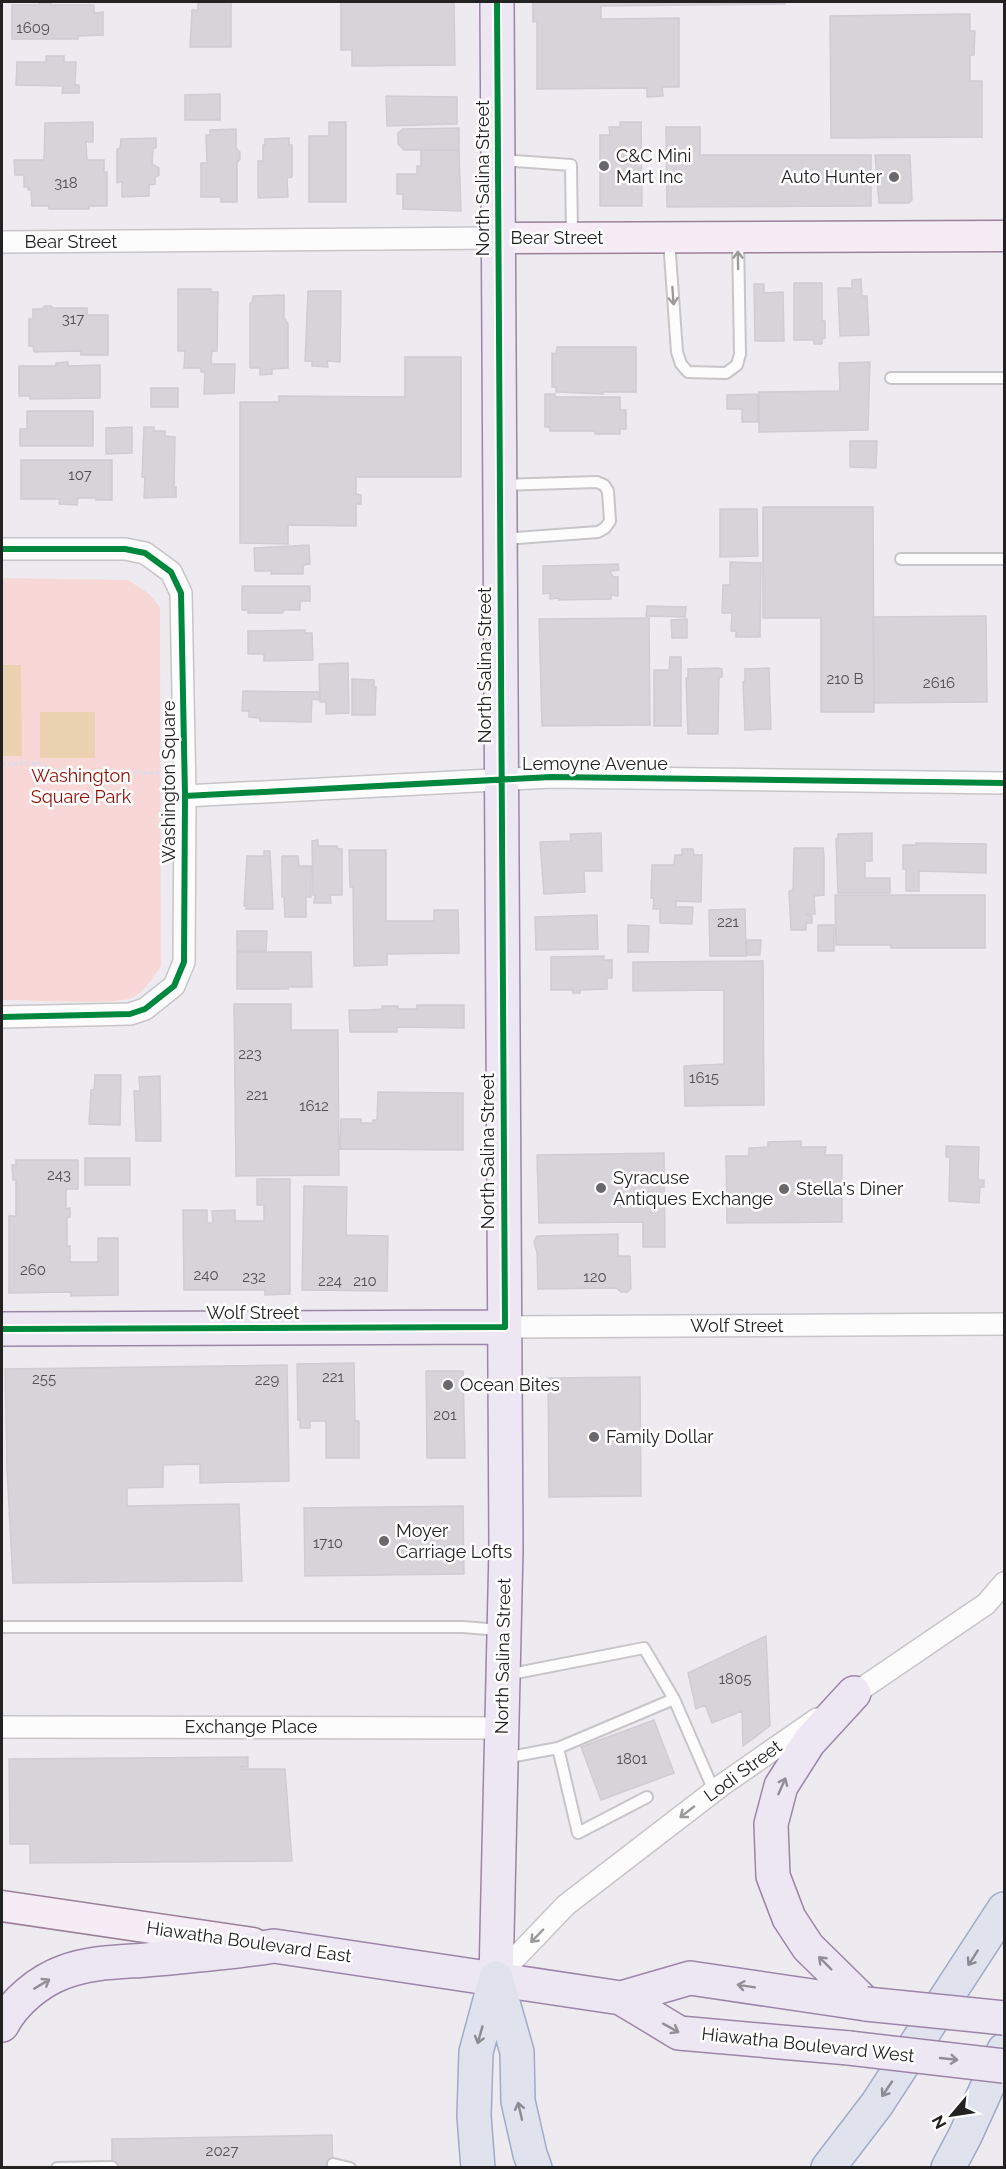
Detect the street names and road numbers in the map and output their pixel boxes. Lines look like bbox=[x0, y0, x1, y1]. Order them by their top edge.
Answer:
street label: North Salina Street bbox=[472, 100, 493, 256]
street label: Bear Street bbox=[511, 227, 603, 248]
street label: Bear Street bbox=[25, 231, 117, 252]
street label: North Salina Street bbox=[474, 587, 495, 743]
street label: Washington Square bbox=[158, 700, 179, 864]
street label: Lemoyne Avenue bbox=[522, 753, 668, 774]
street label: North Salina Street bbox=[477, 1073, 498, 1229]
street label: Wolf Street bbox=[206, 1302, 300, 1323]
street label: Wolf Street bbox=[690, 1315, 784, 1336]
street label: North Salina Street bbox=[491, 1578, 514, 1734]
street label: Exchange Place bbox=[185, 1716, 318, 1737]
street label: Lodi Street bbox=[700, 1735, 786, 1806]
street label: Hiawatha Boulevard East bbox=[145, 1917, 353, 1966]
street label: Hiawatha Boulevard West bbox=[701, 2023, 915, 2066]

